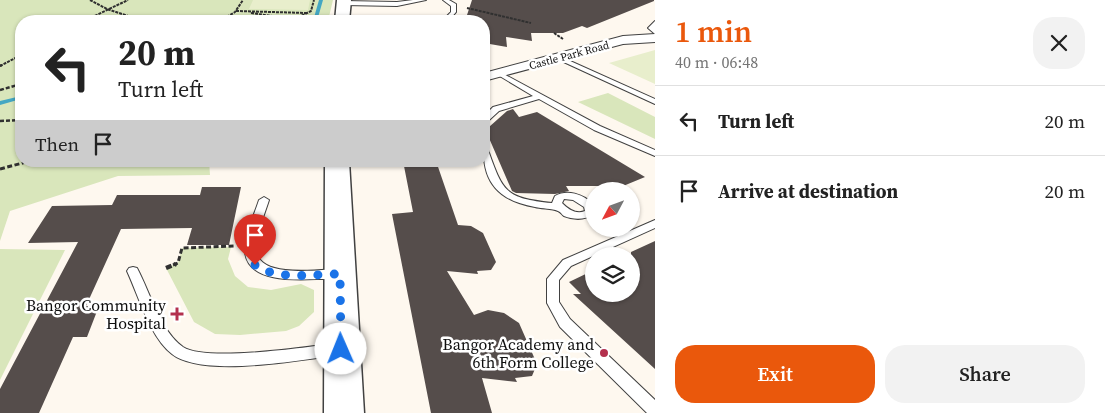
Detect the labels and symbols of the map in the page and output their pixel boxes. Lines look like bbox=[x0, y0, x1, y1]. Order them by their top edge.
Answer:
street label: Castle Park Road bbox=[527, 37, 612, 73]
north arrow bbox=[585, 182, 640, 238]
pin bbox=[234, 214, 276, 265]
place label: Bangor Community Hospital bbox=[26, 294, 167, 334]
marker: Bangor Community Hospital bbox=[170, 307, 184, 321]
position arrow bbox=[314, 322, 366, 374]
place label: Bangor Academy and 6th Form College bbox=[443, 333, 594, 373]
marker: Bangor Academy and 6th Form College bbox=[598, 347, 610, 359]

